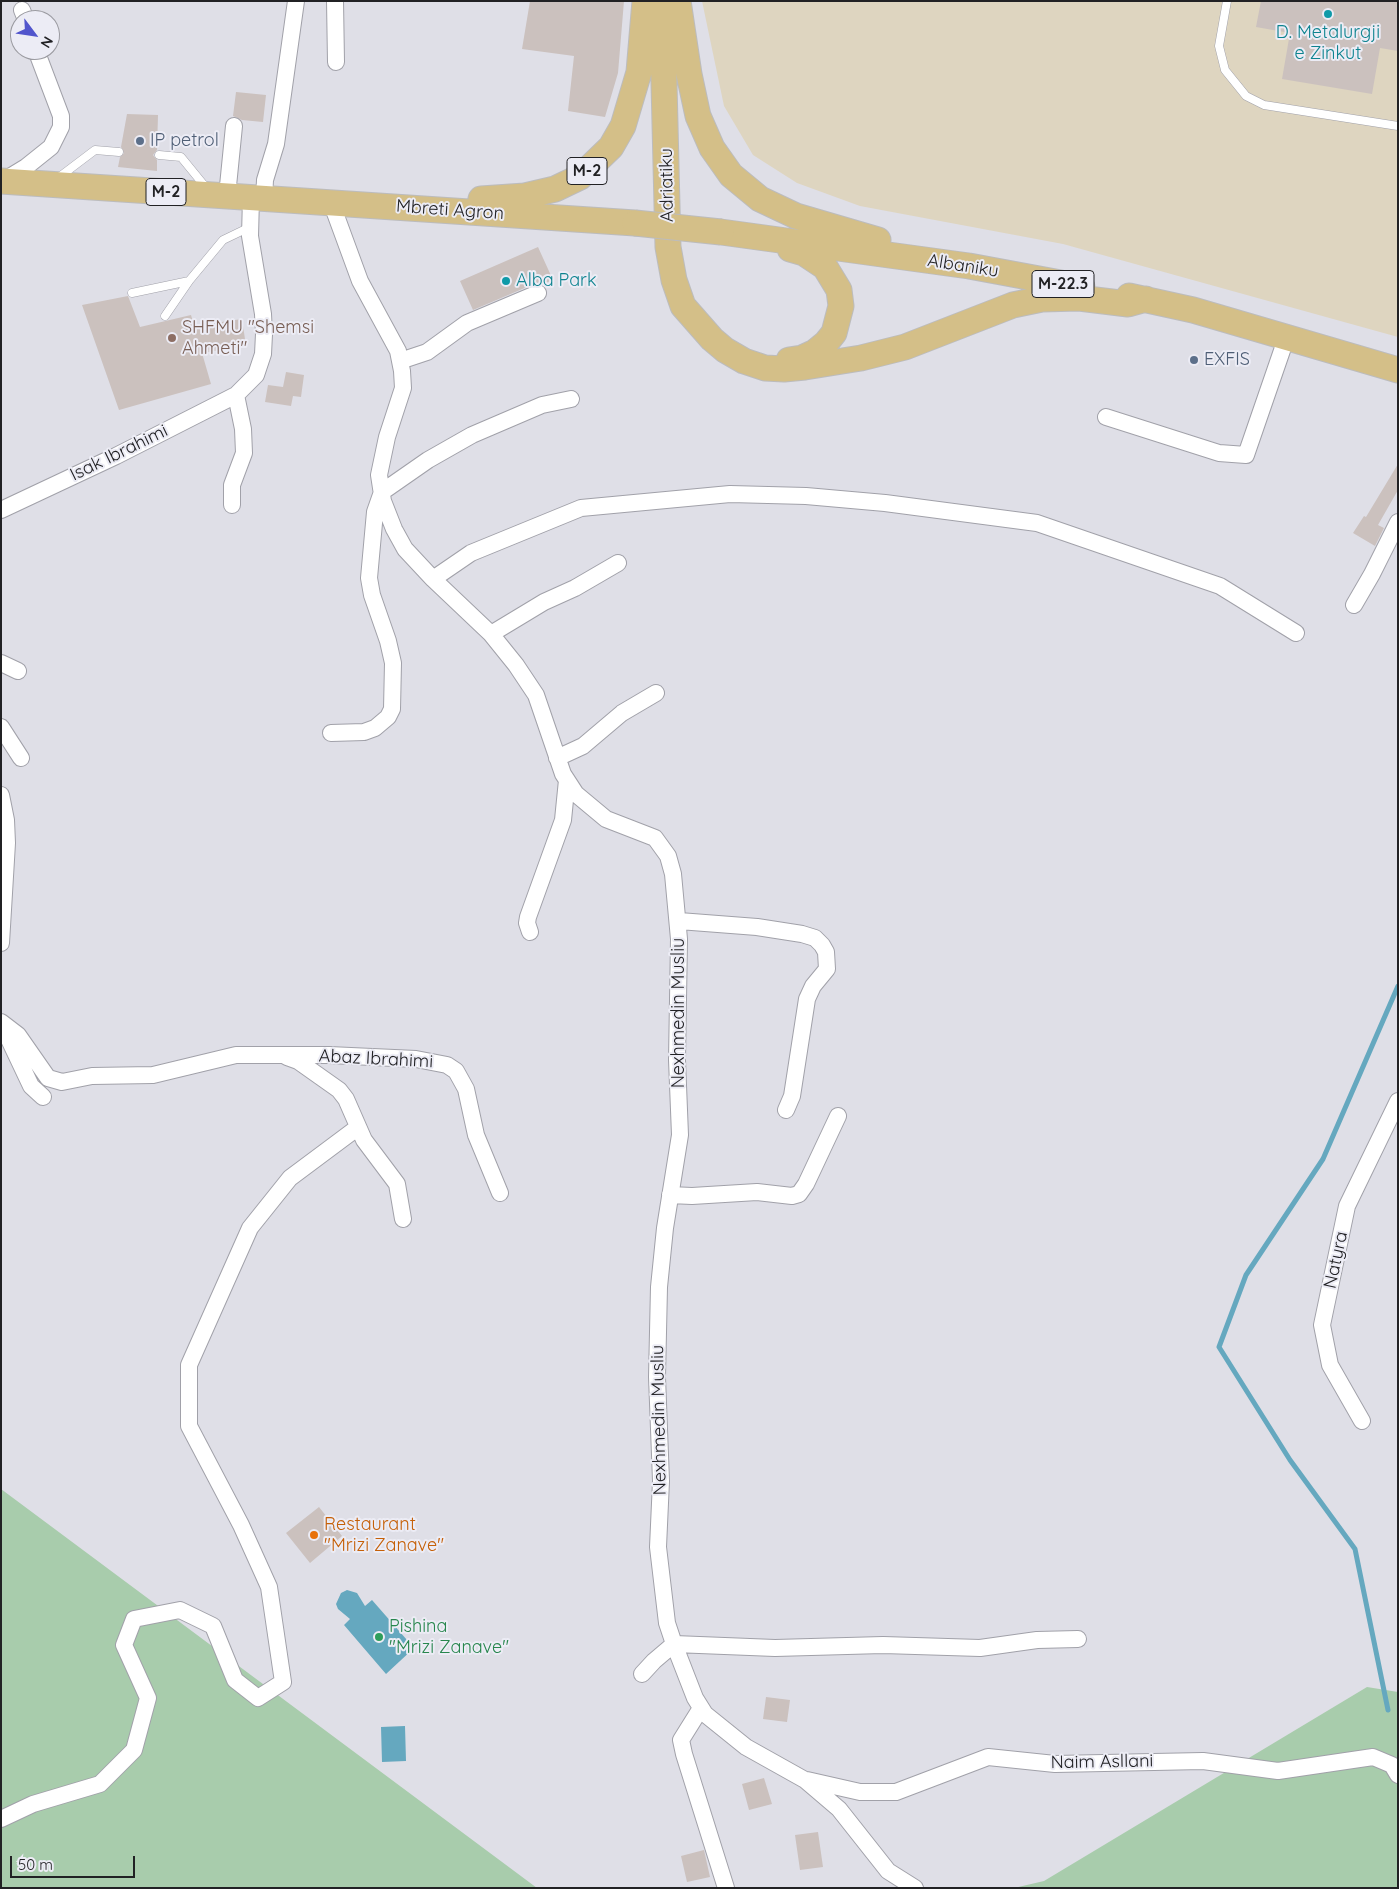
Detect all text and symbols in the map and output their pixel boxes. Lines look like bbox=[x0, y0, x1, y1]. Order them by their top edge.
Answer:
marker: D. Metalurgji e Zinkut bbox=[1322, 8, 1334, 20]
north arrow bbox=[10, 10, 60, 60]
place label: D. Metalurgji e Zinkut bbox=[1276, 22, 1380, 64]
text: N bbox=[37, 33, 57, 51]
place label: IP petrol bbox=[150, 130, 219, 152]
marker: IP petrol bbox=[134, 135, 146, 147]
street label: Adriatiku bbox=[656, 148, 678, 222]
road number: M-2 bbox=[567, 158, 607, 185]
road number: M-2 bbox=[146, 178, 186, 206]
street label: Mbreti Agron bbox=[395, 195, 505, 225]
street label: Albaniku bbox=[926, 250, 1000, 282]
place label: Alba Park bbox=[516, 270, 597, 292]
road number: M-22.3 bbox=[1032, 270, 1094, 298]
marker: Alba Park bbox=[500, 275, 512, 287]
place label: SHFMU "Shemsi Ahmeti" bbox=[182, 317, 314, 359]
marker: SHFMU "Shemsi Ahmeti" bbox=[166, 332, 178, 344]
place label: EXFIS bbox=[1204, 349, 1250, 371]
marker: EXFIS bbox=[1188, 354, 1200, 366]
street label: Isak Ibrahimi bbox=[67, 420, 171, 486]
street label: Nexhmedin Musliu bbox=[668, 938, 690, 1088]
street label: Abaz Ibrahimi bbox=[318, 1045, 434, 1073]
street label: Natyra bbox=[1319, 1229, 1353, 1291]
street label: Nexhmedin Musliu bbox=[647, 1345, 671, 1495]
place label: Restaurant "Mrizi Zanave" bbox=[324, 1514, 444, 1556]
marker: Restaurant "Mrizi Zanave" bbox=[308, 1529, 320, 1541]
place label: Pishina "Mrizi Zanave" bbox=[389, 1616, 509, 1658]
marker: Pishina "Mrizi Zanave" bbox=[373, 1631, 385, 1643]
street label: Naim Asllani bbox=[1050, 1750, 1154, 1774]
scale bar bbox=[12, 1846, 138, 1878]
text: 50 m bbox=[18, 1855, 53, 1874]

